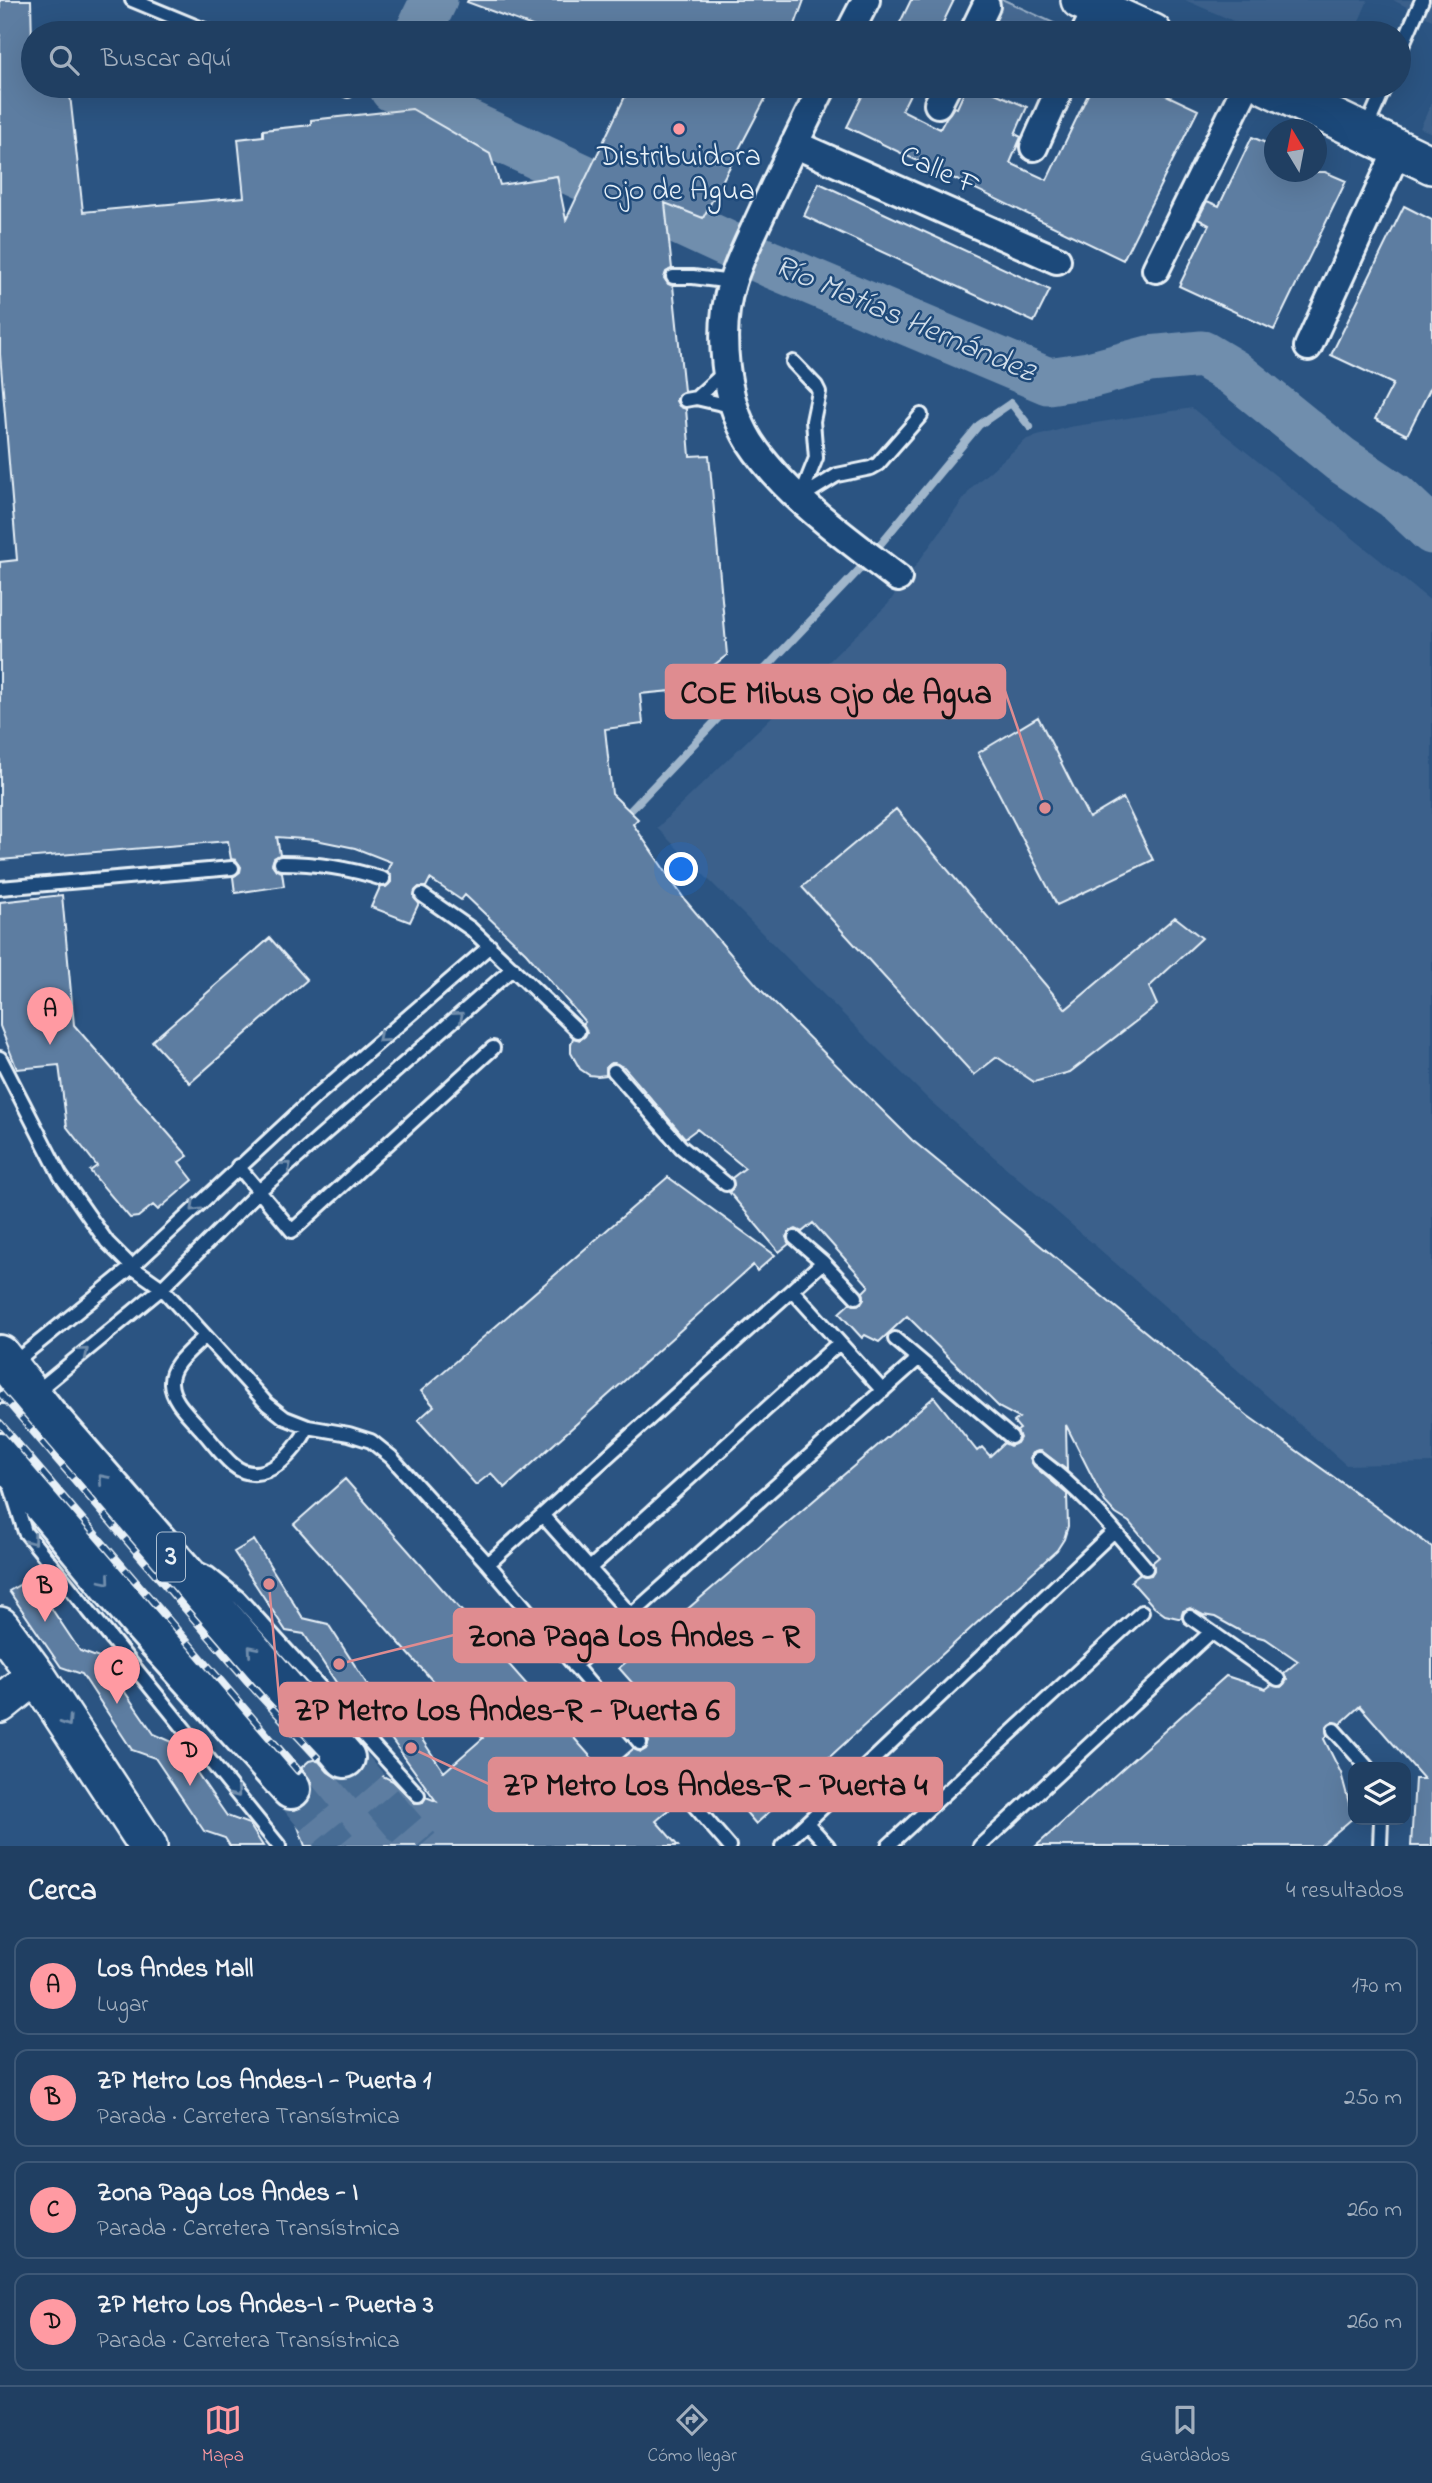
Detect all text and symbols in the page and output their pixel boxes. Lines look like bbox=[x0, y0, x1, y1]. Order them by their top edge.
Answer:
search box bbox=[21, 21, 1411, 98]
icon: search bbox=[45, 41, 83, 79]
text: Buscar aquí bbox=[101, 41, 231, 79]
north arrow bbox=[1264, 119, 1327, 182]
marker: Distribuidora Ojo de Agua bbox=[671, 121, 687, 137]
street label: Calle F bbox=[892, 135, 986, 209]
place label: Distribuidora Ojo de Agua bbox=[596, 136, 761, 214]
water label: Río Matías Hernández bbox=[766, 244, 1044, 397]
callout: COE Mibus Ojo de Agua bbox=[666, 665, 1005, 718]
text: COE Mibus Ojo de Agua bbox=[680, 672, 992, 720]
your location bbox=[664, 852, 698, 886]
pin: A bbox=[27, 987, 73, 1045]
one-way arrow bbox=[450, 1012, 463, 1024]
one-way arrow bbox=[377, 1030, 390, 1042]
one-way arrow bbox=[279, 1162, 292, 1174]
one-way arrow bbox=[190, 1198, 203, 1211]
one-way arrow bbox=[76, 1348, 88, 1361]
one-way arrow bbox=[99, 1474, 111, 1487]
road number: 3 bbox=[157, 1532, 185, 1582]
one-way arrow bbox=[23, 1533, 36, 1545]
pin: B bbox=[22, 1564, 68, 1622]
one-way arrow bbox=[98, 1572, 110, 1585]
callout: Zona Paga Los Andes - R bbox=[454, 1609, 814, 1662]
text: Zona Paga Los Andes - R bbox=[468, 1615, 801, 1663]
pin: C bbox=[94, 1646, 140, 1704]
one-way arrow bbox=[248, 1646, 260, 1659]
callout: ZP Metro Los Andes-R - Puerta 6 bbox=[280, 1683, 734, 1736]
text: ZP Metro Los Andes-R - Puerta 6 bbox=[294, 1689, 720, 1736]
one-way arrow bbox=[59, 1714, 71, 1727]
pin: D bbox=[167, 1728, 213, 1786]
callout: ZP Metro Los Andes-R - Puerta 4 bbox=[489, 1758, 942, 1811]
map controls bbox=[1348, 1762, 1411, 1825]
button: layers bbox=[1348, 1762, 1411, 1825]
text: ZP Metro Los Andes-R - Puerta 4 bbox=[503, 1764, 928, 1811]
one-way arrow bbox=[228, 1786, 241, 1798]
text: Cerca bbox=[28, 1870, 97, 1914]
text: 4 resultados bbox=[1286, 1875, 1404, 1908]
text: Los Andes Mall bbox=[97, 1951, 253, 1989]
text: A bbox=[46, 1970, 60, 2003]
text: 170 m bbox=[1352, 1970, 1402, 2003]
text: Lugar bbox=[97, 1989, 149, 2022]
text: ZP Metro Los Andes-I - Puerta 1 bbox=[97, 2063, 431, 2101]
text: B bbox=[45, 2082, 61, 2115]
text: 250 m bbox=[1344, 2082, 1402, 2115]
text: Parada · Carretera Transístmica bbox=[97, 2101, 400, 2134]
text: Zona Paga Los Andes - I bbox=[97, 2175, 358, 2213]
text: C bbox=[47, 2194, 59, 2227]
text: 260 m bbox=[1347, 2194, 1402, 2227]
text: Parada · Carretera Transístmica bbox=[97, 2213, 400, 2246]
text: ZP Metro Los Andes-I - Puerta 3 bbox=[97, 2287, 434, 2325]
text: D bbox=[45, 2306, 61, 2339]
text: 260 m bbox=[1347, 2306, 1402, 2339]
text: Parada · Carretera Transístmica bbox=[97, 2325, 400, 2358]
tab: Mapa bbox=[202, 2401, 244, 2470]
tab: Cómo llegar bbox=[648, 2401, 737, 2470]
tab: Guardados bbox=[1140, 2401, 1230, 2470]

